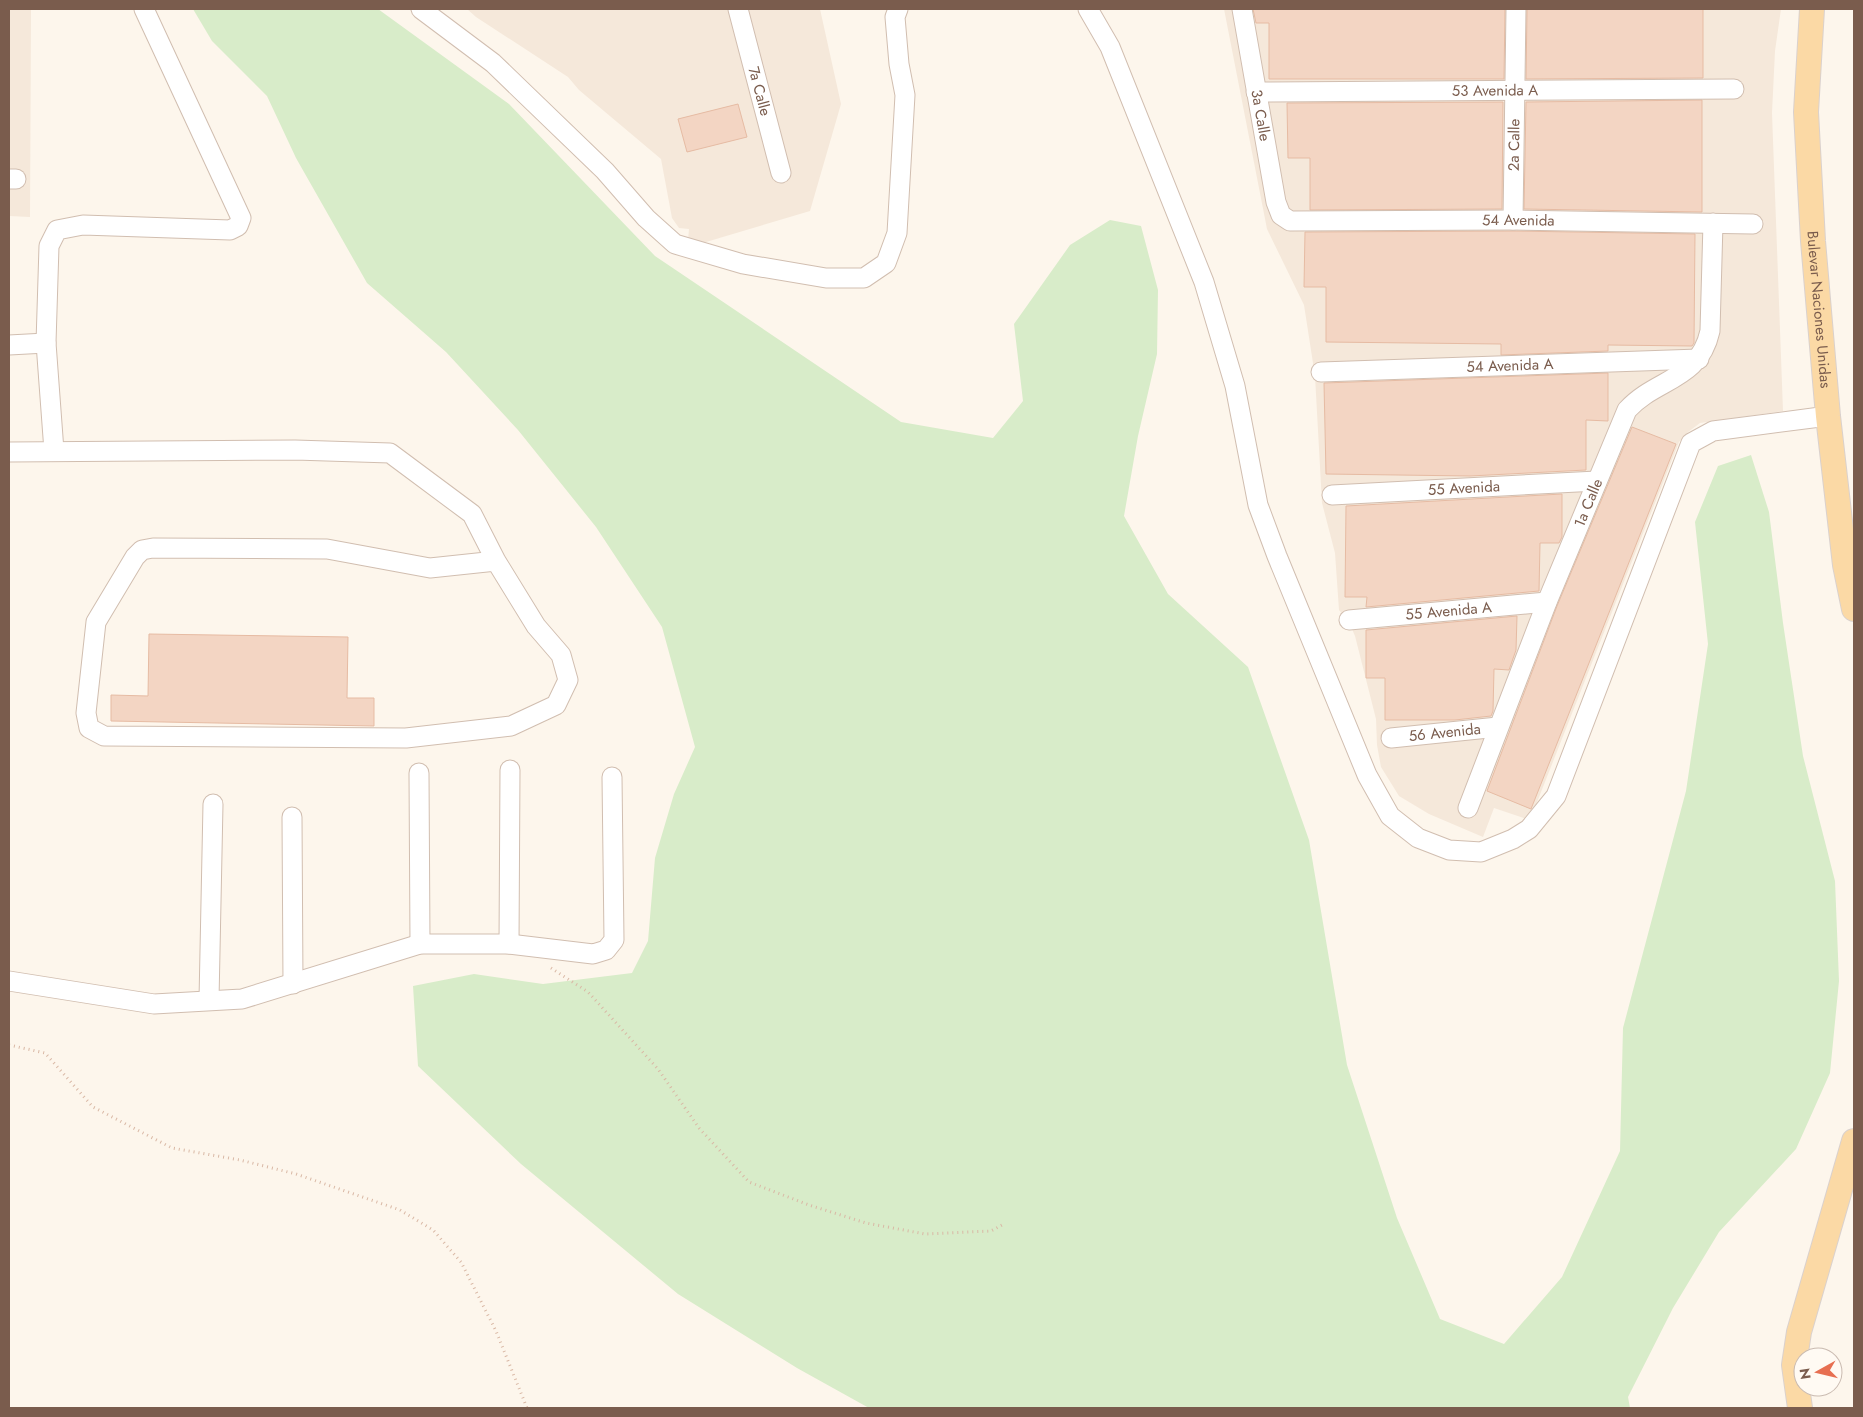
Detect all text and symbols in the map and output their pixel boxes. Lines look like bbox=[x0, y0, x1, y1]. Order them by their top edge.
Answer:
street label: 7a Calle bbox=[743, 64, 777, 119]
street label: 53 Avenida A bbox=[1452, 79, 1538, 102]
street label: 3a Calle bbox=[1245, 88, 1276, 143]
street label: 2a Calle bbox=[1503, 118, 1525, 171]
street label: 54 Avenida bbox=[1482, 209, 1555, 232]
street label: Bulevar Naciones Unidas bbox=[1801, 230, 1837, 389]
street label: 54 Avenida A bbox=[1466, 353, 1554, 378]
street label: 55 Avenida bbox=[1427, 475, 1501, 501]
street label: 1a Calle bbox=[1568, 475, 1608, 530]
street label: 55 Avenida A bbox=[1404, 596, 1493, 626]
street label: 56 Avenida bbox=[1408, 718, 1482, 747]
north arrow bbox=[1793, 1347, 1843, 1397]
text: N bbox=[1794, 1367, 1816, 1381]

